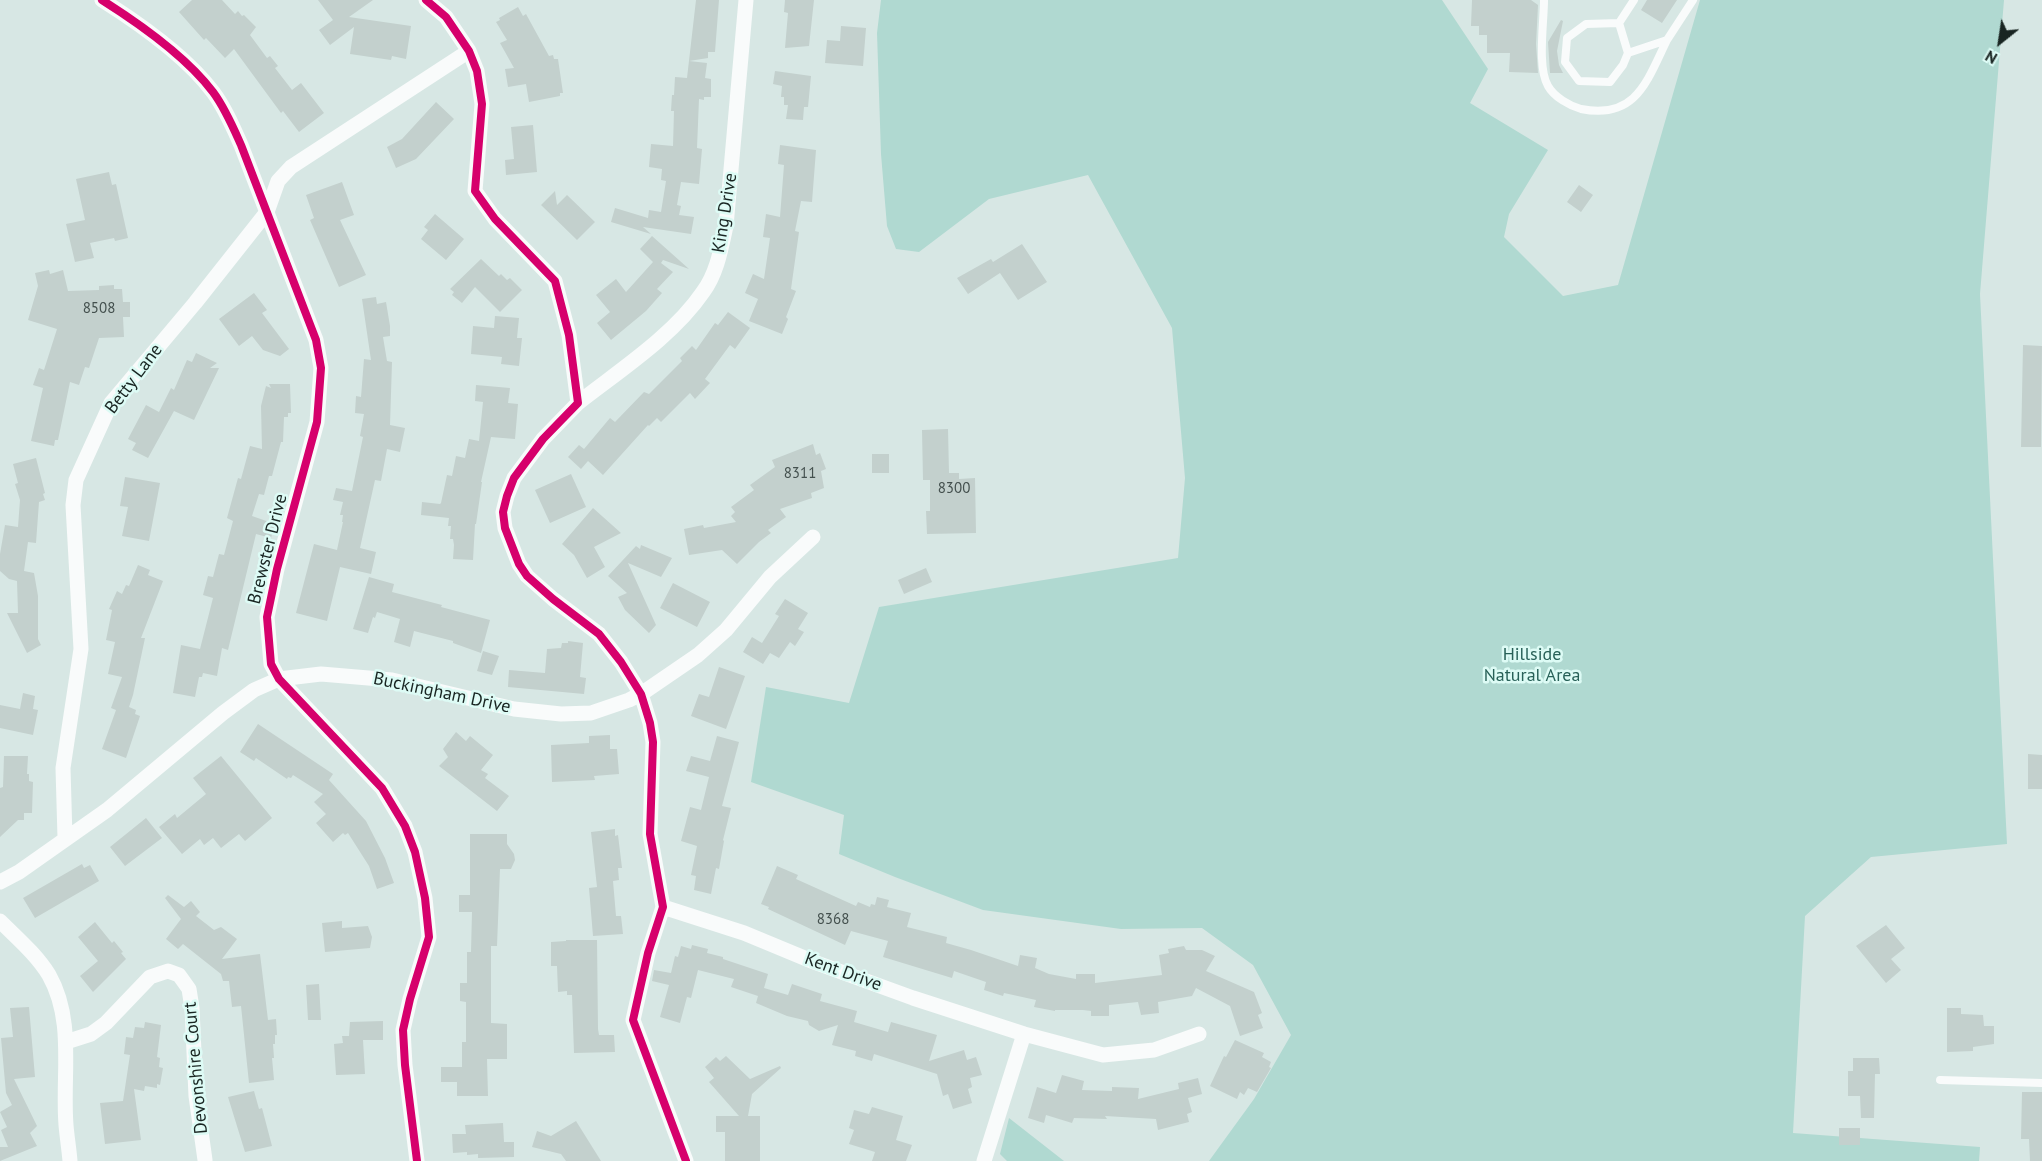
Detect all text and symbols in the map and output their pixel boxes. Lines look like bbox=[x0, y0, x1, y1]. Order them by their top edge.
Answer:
north arrow bbox=[1970, 12, 2030, 72]
text: N bbox=[1981, 46, 2001, 69]
street label: King Drive bbox=[708, 172, 742, 254]
house number: 8508 bbox=[83, 300, 115, 318]
street label: Betty Lane bbox=[101, 340, 167, 418]
house number: 8311 bbox=[784, 465, 816, 483]
house number: 8300 bbox=[938, 480, 970, 498]
street label: Brewster Drive bbox=[244, 492, 292, 606]
park label: Hillside Natural Area bbox=[1484, 644, 1580, 686]
street label: Buckingham Drive bbox=[371, 668, 513, 718]
house number: 8368 bbox=[817, 911, 849, 929]
street label: Kent Drive bbox=[802, 948, 884, 996]
street label: Devonshire Court bbox=[179, 1001, 213, 1135]

